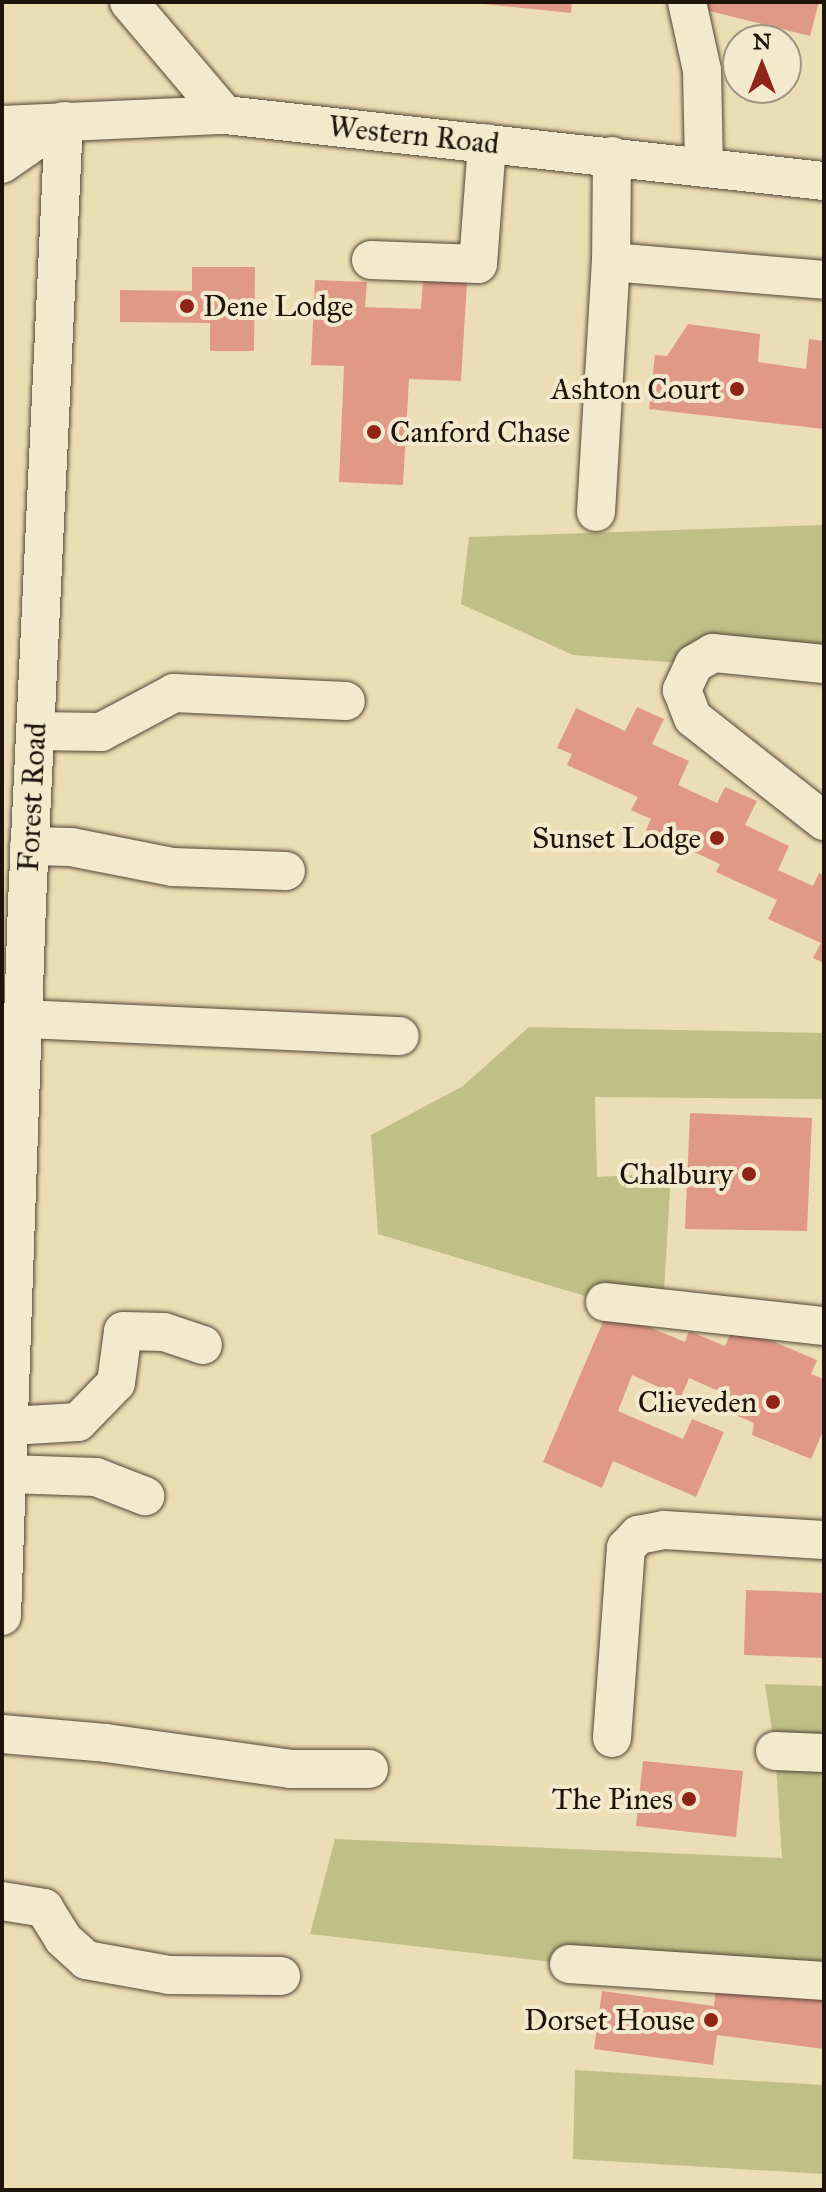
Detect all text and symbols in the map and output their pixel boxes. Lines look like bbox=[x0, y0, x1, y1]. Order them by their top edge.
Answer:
north arrow bbox=[722, 24, 802, 104]
text: N bbox=[753, 28, 771, 55]
street label: Western Road bbox=[327, 108, 501, 162]
place label: Dene Lodge bbox=[203, 288, 353, 324]
marker: Dene Lodge bbox=[178, 297, 196, 315]
place label: Ashton Court bbox=[551, 371, 721, 407]
marker: Ashton Court bbox=[728, 380, 746, 398]
place label: Canford Chase bbox=[390, 414, 570, 450]
marker: Canford Chase bbox=[365, 423, 383, 441]
street label: Forest Road bbox=[10, 721, 54, 873]
place label: Sunset Lodge bbox=[532, 820, 701, 856]
marker: Sunset Lodge bbox=[708, 829, 726, 847]
place label: Chalbury bbox=[619, 1156, 733, 1192]
marker: Chalbury bbox=[740, 1165, 758, 1183]
place label: Clieveden bbox=[638, 1384, 757, 1420]
marker: Clieveden bbox=[764, 1393, 782, 1411]
place label: The Pines bbox=[552, 1781, 673, 1817]
marker: The Pines bbox=[680, 1790, 698, 1808]
place label: Dorset House bbox=[524, 2002, 695, 2038]
marker: Dorset House bbox=[702, 2011, 720, 2029]

